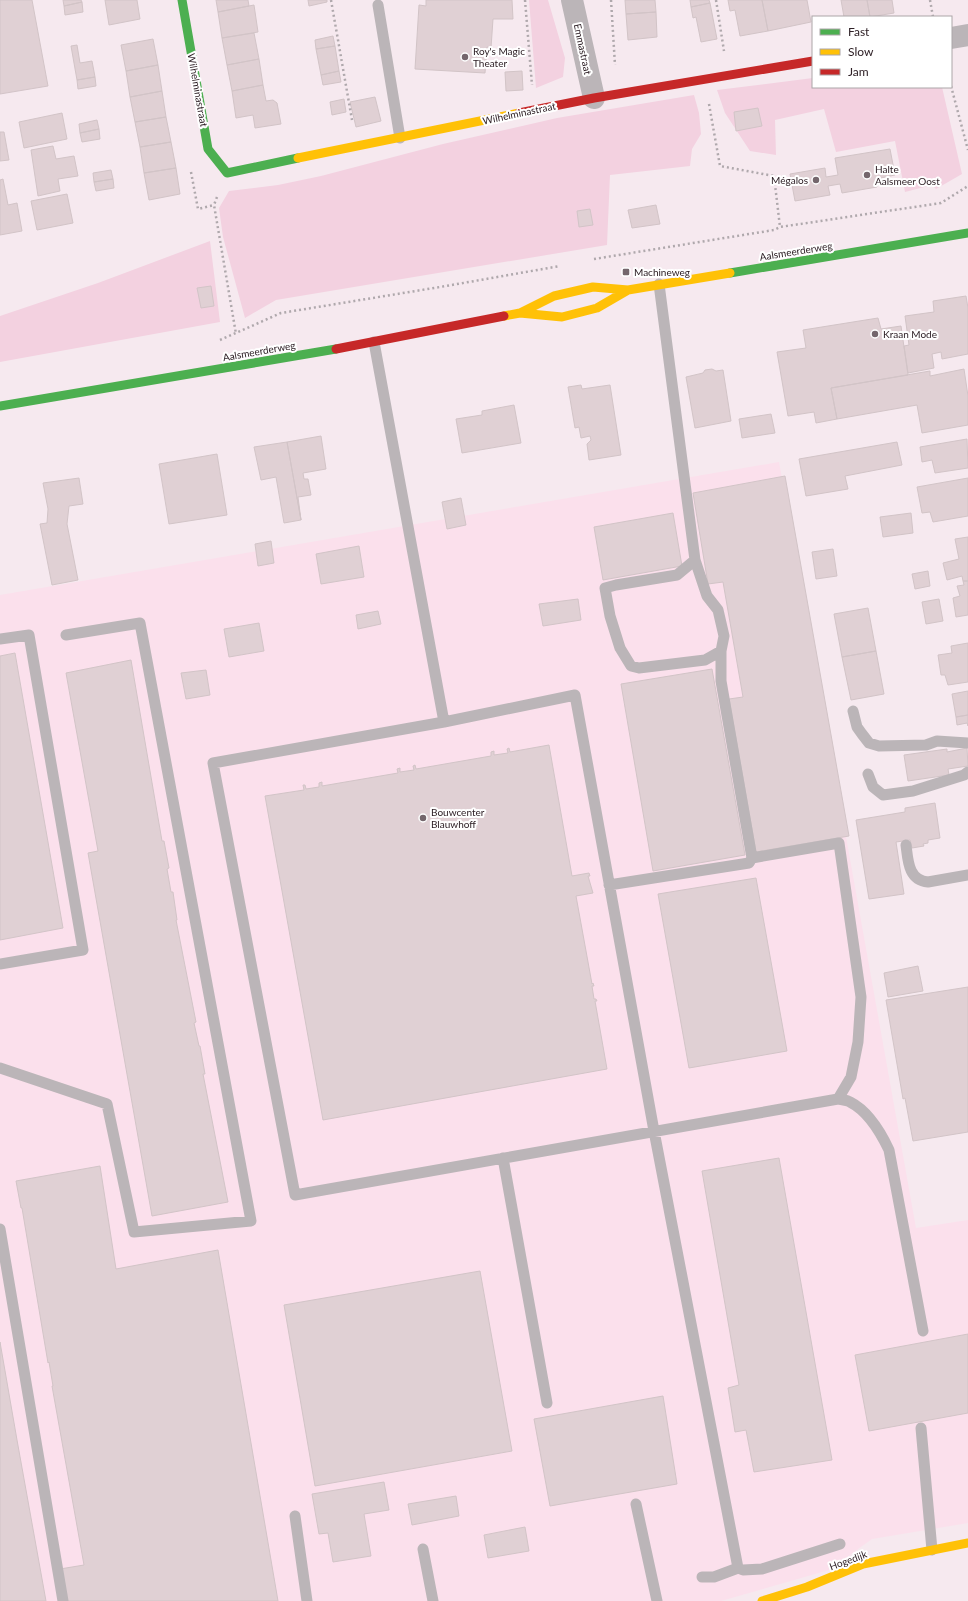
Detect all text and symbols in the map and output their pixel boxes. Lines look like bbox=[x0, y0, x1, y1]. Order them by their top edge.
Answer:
legend bbox=[812, 16, 952, 88]
street label: Emmastraat bbox=[572, 22, 594, 76]
text: Fast bbox=[848, 24, 870, 39]
text: Slow bbox=[848, 44, 874, 59]
place label: Roy's Magic Theater bbox=[473, 45, 525, 69]
street label: Wilhelminastraat bbox=[186, 52, 210, 128]
marker: Roy's Magic Theater bbox=[460, 52, 470, 62]
text: Jam bbox=[848, 64, 869, 79]
street label: Wilhelminastraat bbox=[481, 99, 557, 127]
place label: Halte Aalsmeer Oost bbox=[875, 163, 940, 187]
marker: Halte Aalsmeer Oost bbox=[862, 170, 872, 180]
place label: Mégalos bbox=[771, 174, 808, 186]
marker: Mégalos bbox=[811, 175, 821, 185]
street label: Aalsmeerderweg bbox=[759, 239, 833, 263]
place label: Machineweg bbox=[634, 266, 690, 278]
marker: Machineweg bbox=[621, 267, 631, 277]
place label: Kraan Mode bbox=[883, 328, 937, 340]
marker: Kraan Mode bbox=[870, 329, 880, 339]
street label: Aalsmeerderweg bbox=[222, 339, 296, 363]
place label: Bouwcenter Blauwhoff bbox=[431, 806, 485, 830]
marker: Bouwcenter Blauwhoff bbox=[418, 813, 428, 823]
street label: Hogedijk bbox=[828, 1547, 869, 1572]

